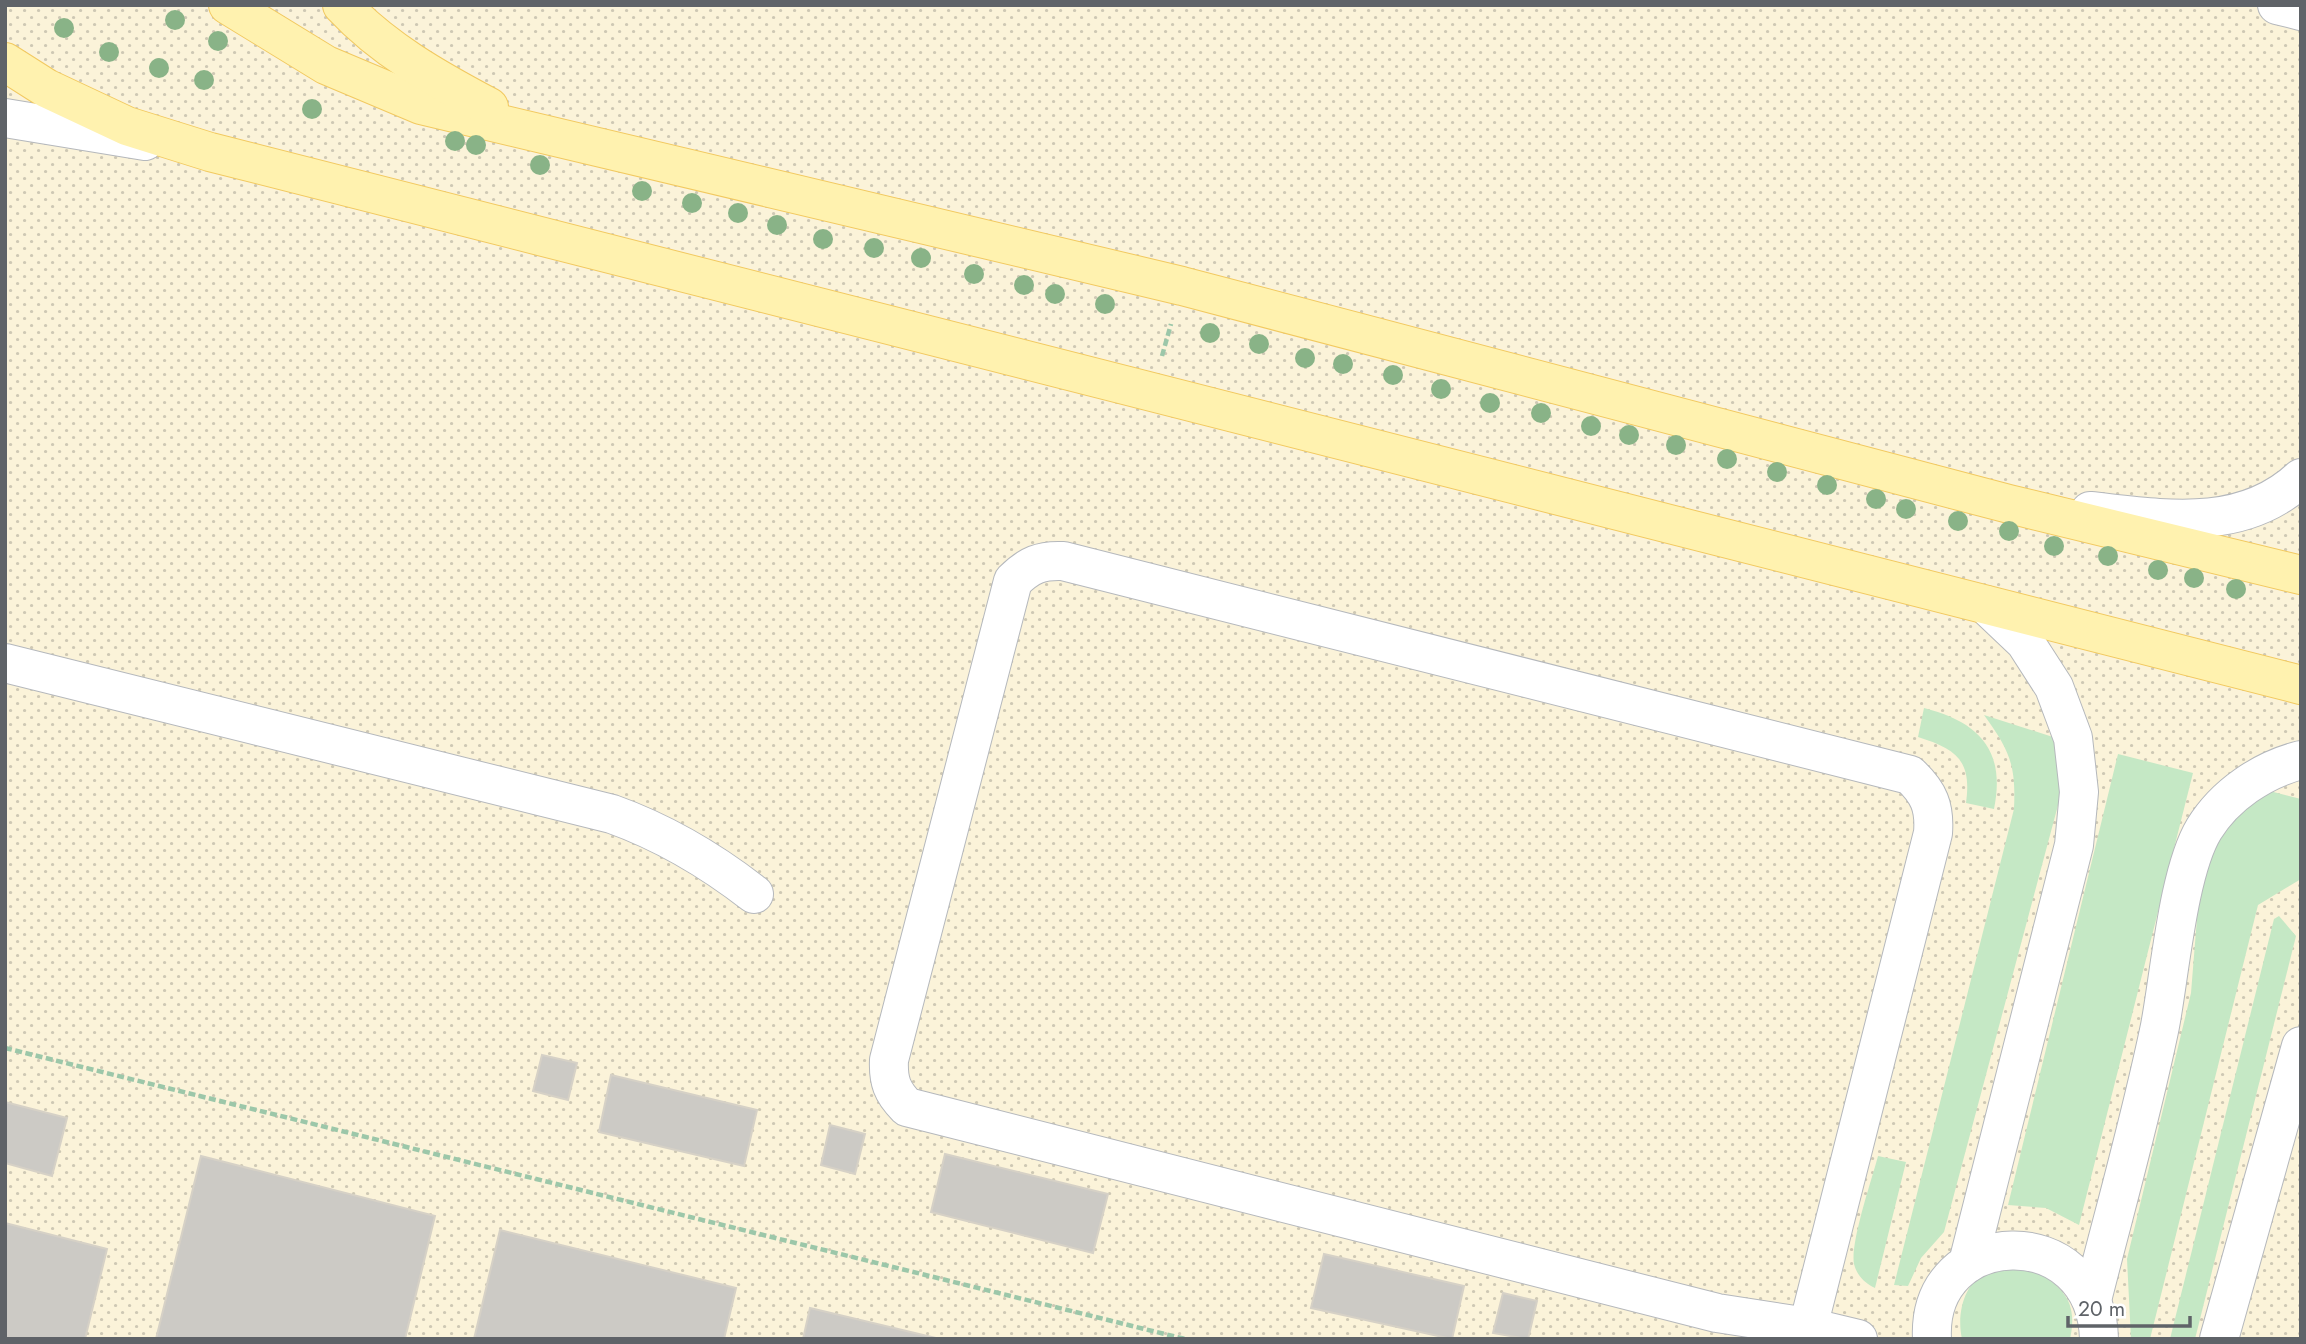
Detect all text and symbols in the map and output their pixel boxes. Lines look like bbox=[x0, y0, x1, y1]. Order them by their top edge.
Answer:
scale bar bbox=[2068, 1284, 2190, 1328]
text: 20 m bbox=[2078, 1294, 2125, 1324]

